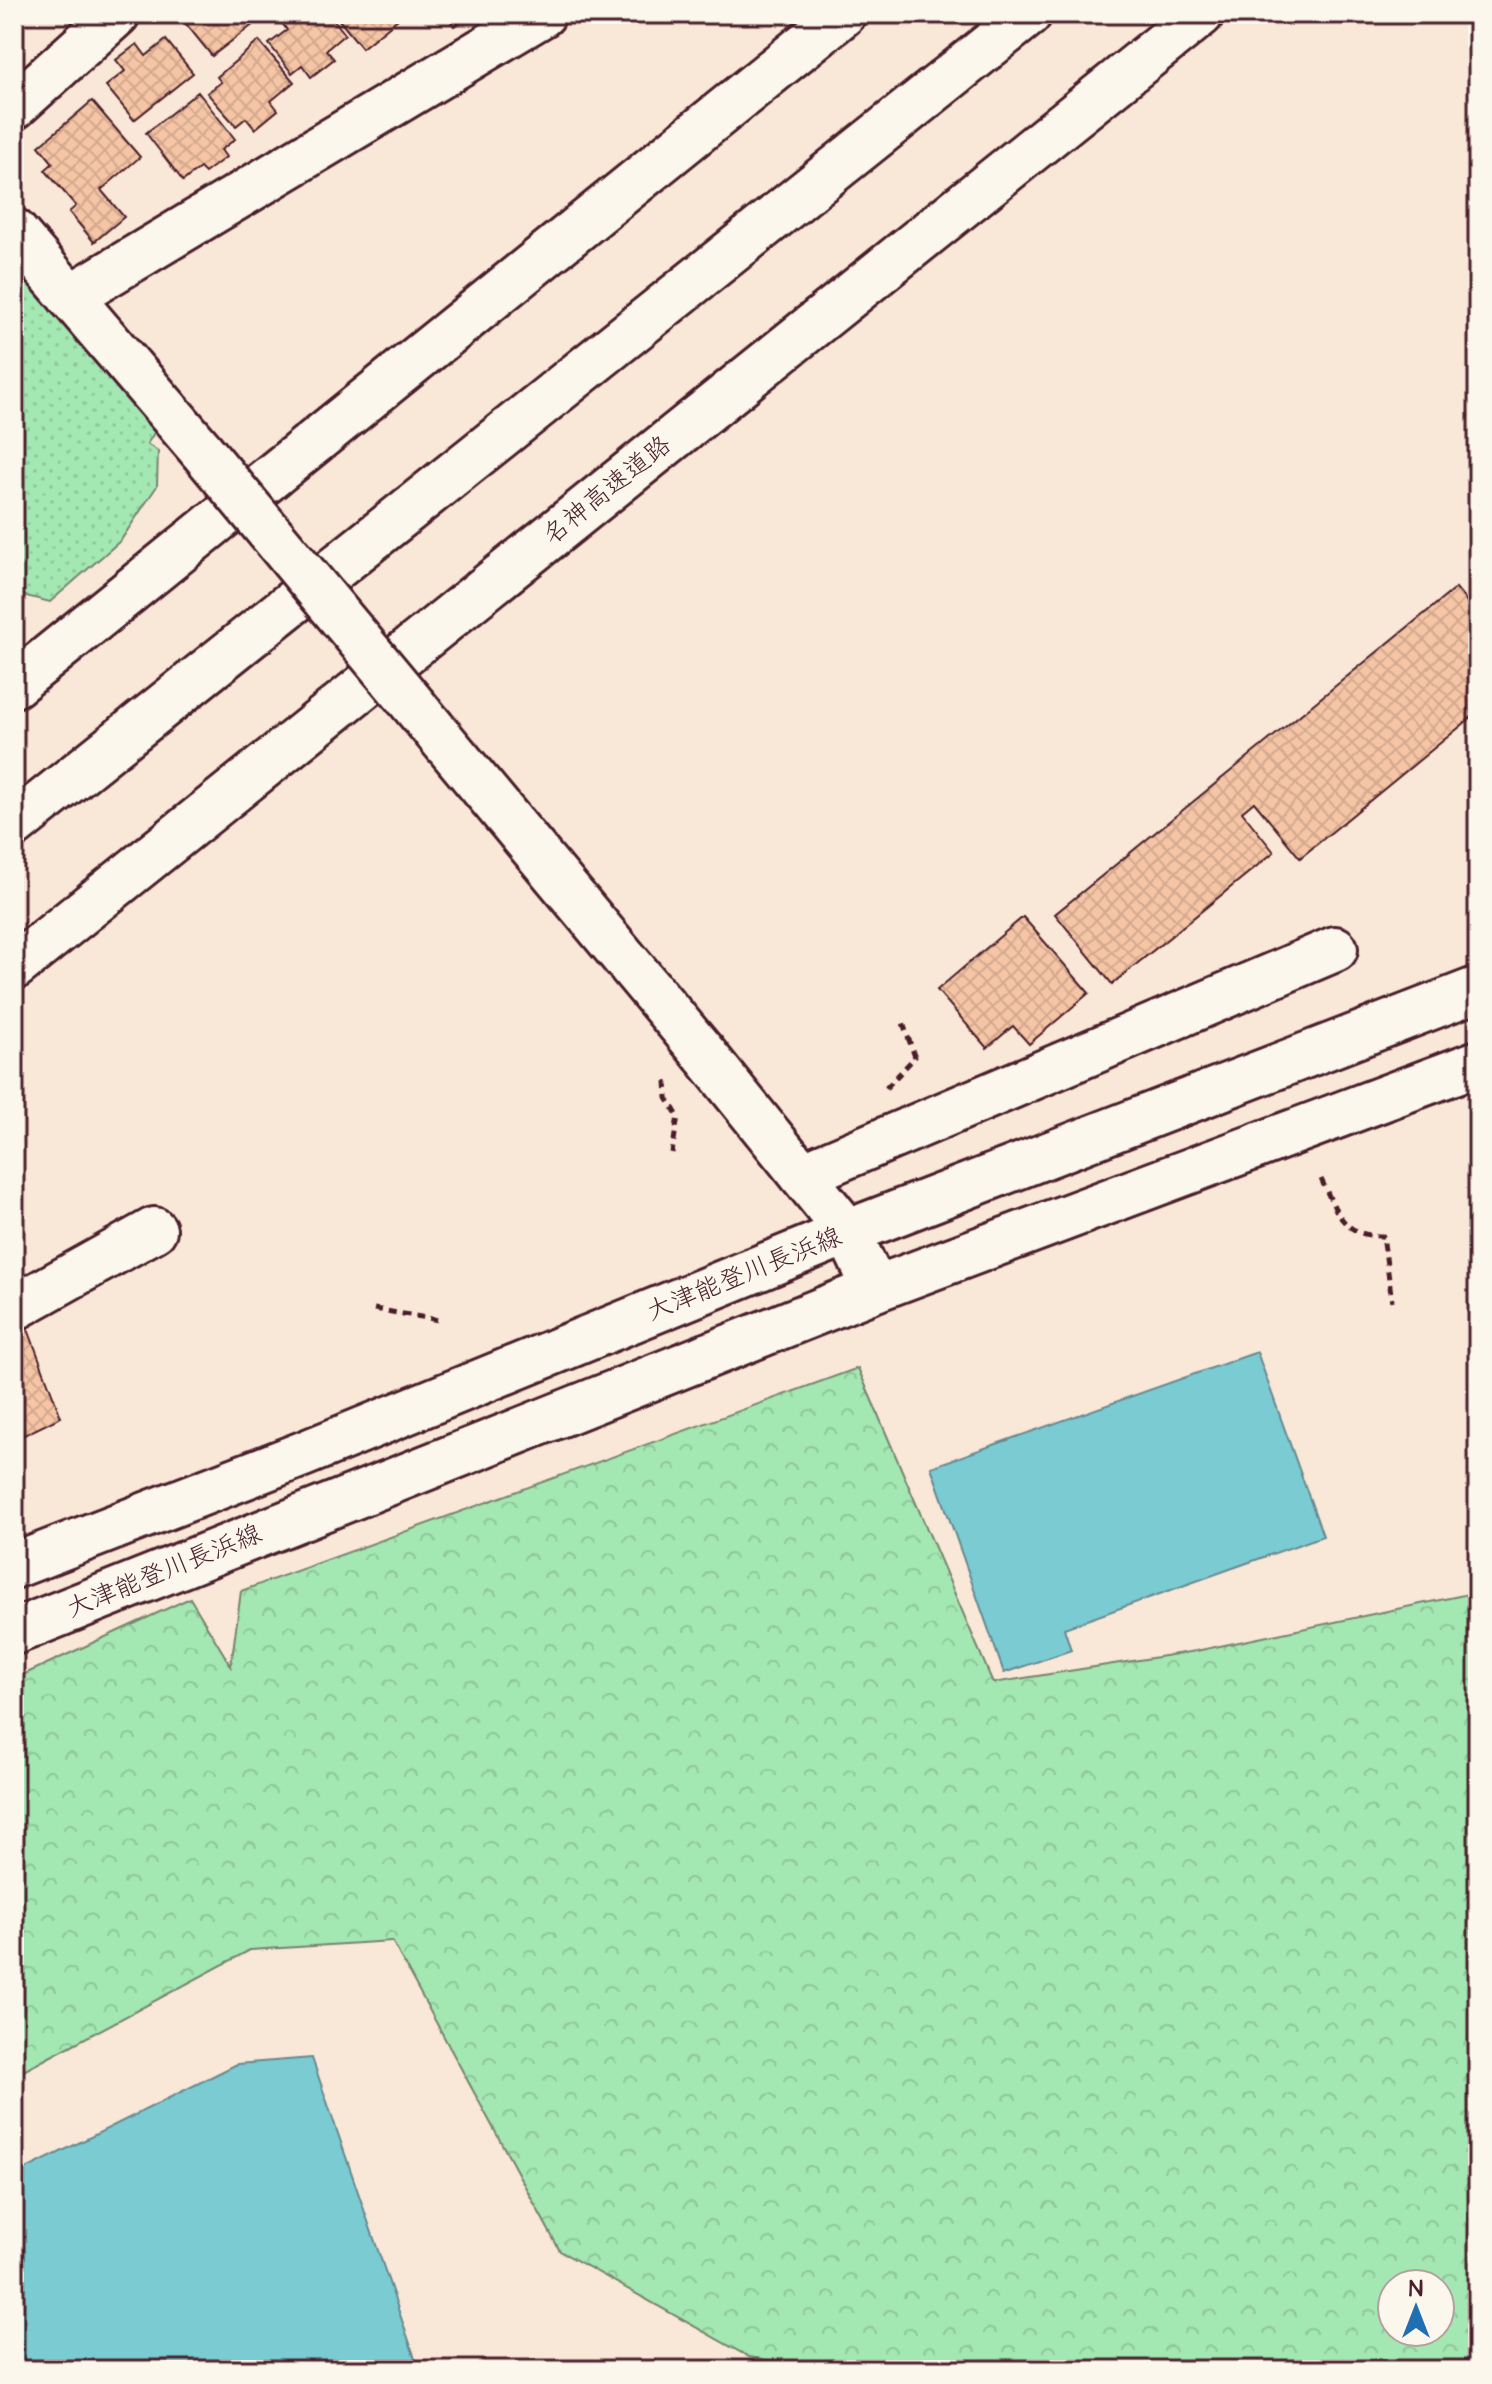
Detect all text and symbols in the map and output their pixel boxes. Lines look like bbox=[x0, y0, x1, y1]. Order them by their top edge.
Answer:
street label: 名神高速道路 bbox=[535, 427, 679, 553]
street label: 大津能登川長浜線 bbox=[641, 1218, 847, 1330]
street label: 大津能登川長浜線 bbox=[61, 1515, 267, 1627]
north arrow bbox=[1376, 2268, 1456, 2348]
text: N bbox=[1409, 2274, 1423, 2305]

